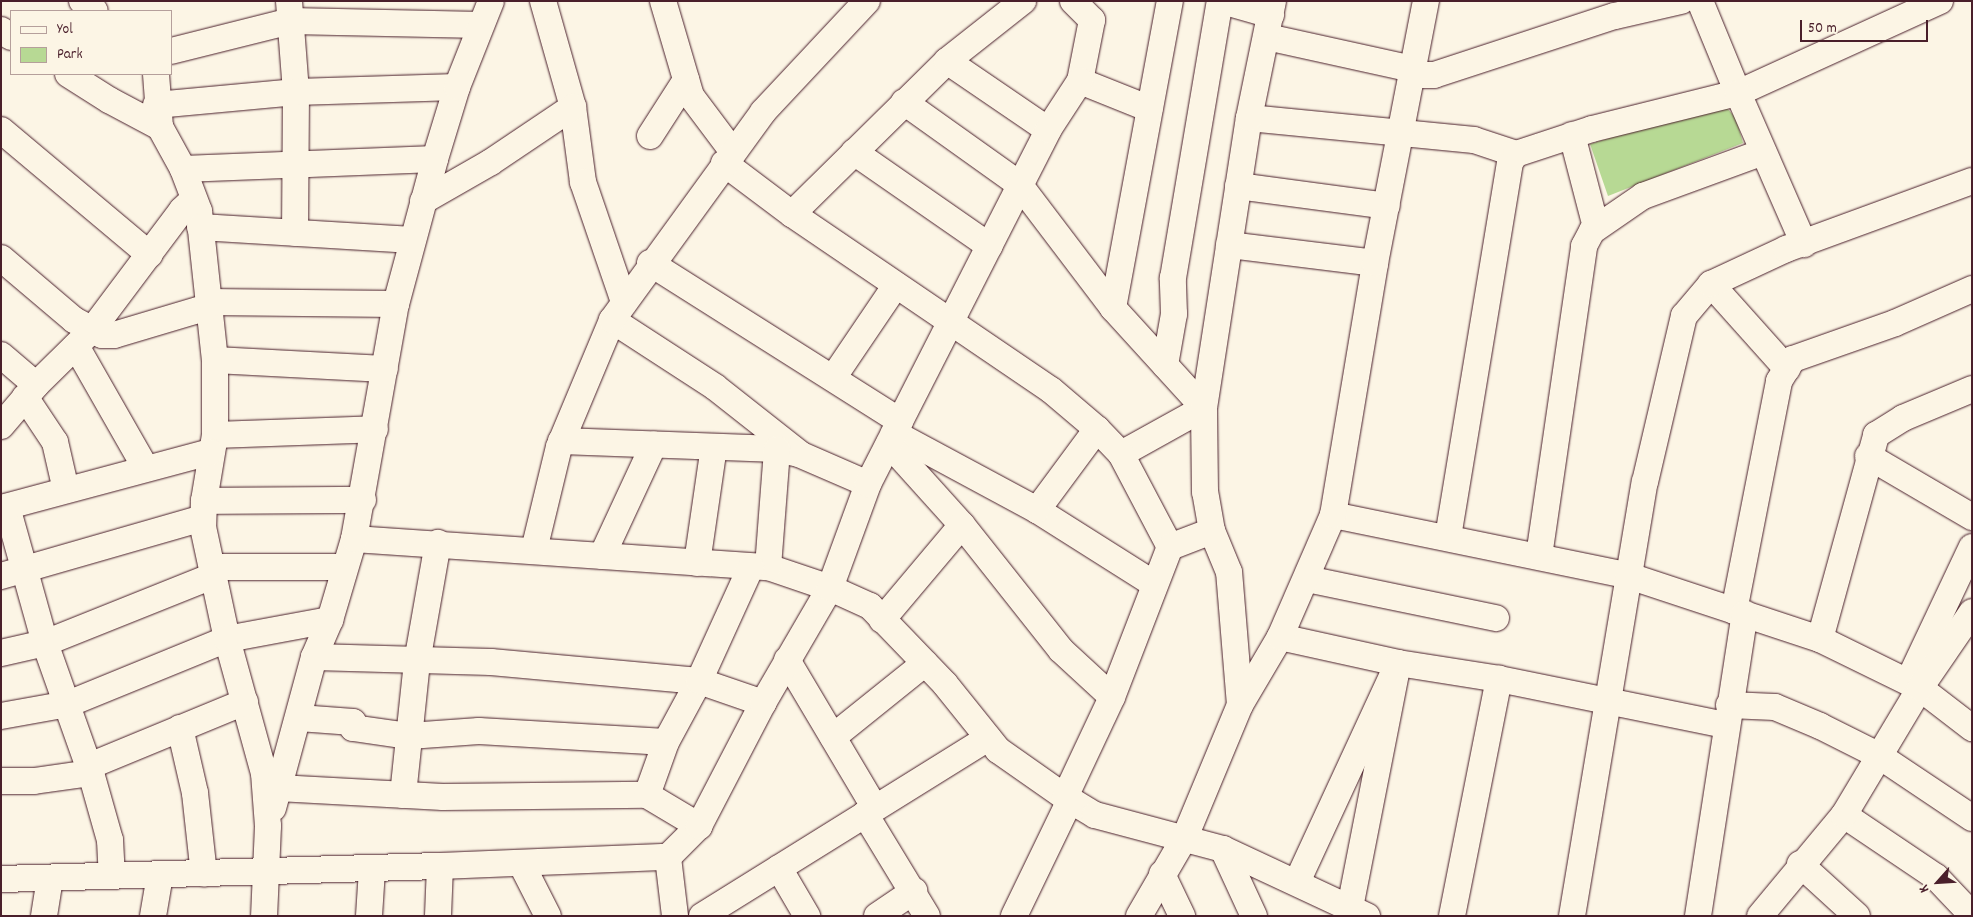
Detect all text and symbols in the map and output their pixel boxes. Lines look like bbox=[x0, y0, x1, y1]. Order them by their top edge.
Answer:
legend bbox=[10, 10, 172, 75]
scale bar bbox=[1803, 10, 1930, 42]
text: 50 m bbox=[1808, 18, 1837, 40]
text: Yol bbox=[57, 19, 73, 41]
text: Park bbox=[57, 44, 83, 66]
north arrow bbox=[1913, 857, 1963, 907]
text: K bbox=[1914, 881, 1935, 896]

